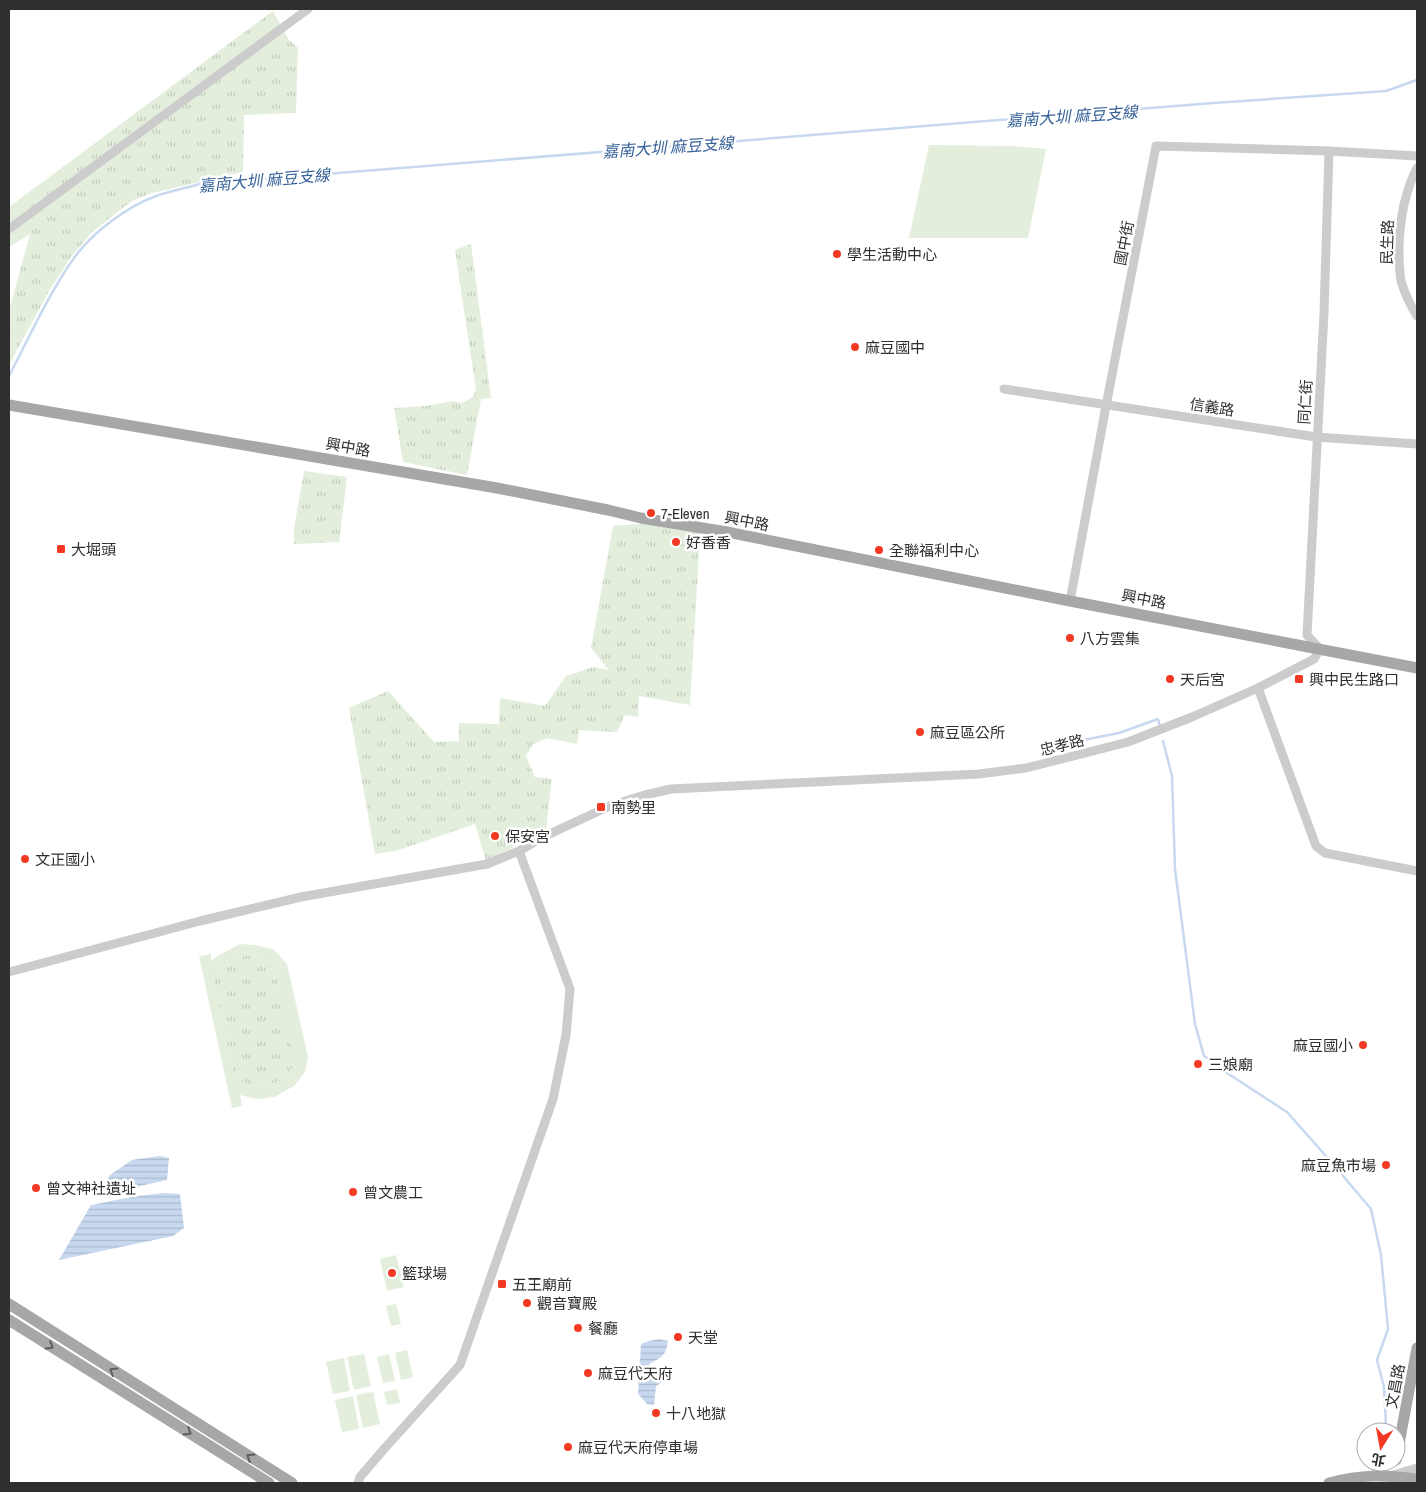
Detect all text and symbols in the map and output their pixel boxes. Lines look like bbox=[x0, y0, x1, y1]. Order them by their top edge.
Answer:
water label: 嘉南大圳 麻豆支線 bbox=[1006, 100, 1140, 132]
water label: 嘉南大圳 麻豆支線 bbox=[602, 131, 736, 163]
water label: 嘉南大圳 麻豆支線 bbox=[197, 163, 333, 197]
street label: 國中街 bbox=[1109, 219, 1139, 267]
street label: 民生路 bbox=[1376, 219, 1398, 265]
place label: 學生活動中心 bbox=[847, 244, 937, 265]
marker: 學生活動中心 bbox=[831, 248, 843, 260]
place label: 麻豆國中 bbox=[865, 337, 925, 358]
marker: 麻豆國中 bbox=[849, 341, 861, 353]
street label: 同仁街 bbox=[1293, 379, 1317, 425]
street label: 信義路 bbox=[1188, 393, 1236, 421]
street label: 興中路 bbox=[324, 433, 372, 461]
place label: 7-Eleven bbox=[661, 503, 710, 524]
street label: 興中路 bbox=[723, 506, 771, 536]
marker: 7-Eleven bbox=[645, 507, 657, 519]
place label: 好香香 bbox=[686, 532, 731, 553]
marker: 好香香 bbox=[670, 536, 682, 548]
place label: 大堀頭 bbox=[71, 539, 116, 560]
place label: 全聯福利中心 bbox=[889, 540, 979, 561]
marker: 大堀頭 bbox=[55, 543, 67, 555]
marker: 全聯福利中心 bbox=[873, 544, 885, 556]
street label: 興中路 bbox=[1120, 584, 1168, 614]
place label: 八方雲集 bbox=[1080, 628, 1140, 649]
marker: 八方雲集 bbox=[1064, 632, 1076, 644]
place label: 天后宮 bbox=[1180, 669, 1225, 690]
place label: 興中民生路口 bbox=[1309, 669, 1399, 690]
marker: 天后宮 bbox=[1164, 673, 1176, 685]
marker: 興中民生路口 bbox=[1293, 673, 1305, 685]
place label: 麻豆區公所 bbox=[930, 722, 1005, 743]
marker: 麻豆區公所 bbox=[914, 726, 926, 738]
street label: 忠孝路 bbox=[1038, 729, 1086, 761]
place label: 南勢里 bbox=[611, 797, 656, 818]
marker: 南勢里 bbox=[595, 801, 607, 813]
place label: 保安宮 bbox=[505, 826, 550, 847]
marker: 保安宮 bbox=[489, 830, 501, 842]
place label: 文正國小 bbox=[35, 849, 95, 870]
marker: 文正國小 bbox=[19, 853, 31, 865]
place label: 麻豆國小 bbox=[1293, 1035, 1353, 1056]
marker: 麻豆國小 bbox=[1357, 1039, 1369, 1051]
place label: 三娘廟 bbox=[1208, 1054, 1253, 1075]
marker: 三娘廟 bbox=[1192, 1058, 1204, 1070]
place label: 麻豆魚市場 bbox=[1301, 1155, 1376, 1176]
marker: 麻豆魚市場 bbox=[1380, 1159, 1392, 1171]
place label: 曾文神社遺址 bbox=[46, 1178, 136, 1199]
marker: 曾文神社遺址 bbox=[30, 1182, 42, 1194]
place label: 曾文農工 bbox=[363, 1182, 423, 1203]
marker: 曾文農工 bbox=[347, 1186, 359, 1198]
place label: 籃球場 bbox=[402, 1263, 447, 1284]
marker: 籃球場 bbox=[386, 1267, 398, 1279]
place label: 五王廟前 bbox=[512, 1274, 572, 1295]
marker: 五王廟前 bbox=[496, 1278, 508, 1290]
place label: 觀音寶殿 bbox=[537, 1293, 597, 1314]
marker: 觀音寶殿 bbox=[521, 1297, 533, 1309]
place label: 餐廳 bbox=[588, 1318, 618, 1339]
marker: 餐廳 bbox=[572, 1322, 584, 1334]
place label: 天堂 bbox=[688, 1327, 718, 1348]
marker: 天堂 bbox=[672, 1331, 684, 1343]
one-way arrow bbox=[44, 1340, 53, 1349]
street label: 文昌路 bbox=[1380, 1362, 1410, 1410]
place label: 麻豆代天府 bbox=[598, 1363, 673, 1384]
one-way arrow bbox=[109, 1367, 118, 1377]
marker: 麻豆代天府 bbox=[582, 1367, 594, 1379]
place label: 十八地獄 bbox=[666, 1403, 726, 1424]
marker: 十八地獄 bbox=[650, 1407, 662, 1419]
north arrow bbox=[1356, 1422, 1406, 1472]
one-way arrow bbox=[182, 1426, 191, 1436]
place label: 麻豆代天府停車場 bbox=[578, 1437, 698, 1458]
marker: 麻豆代天府停車場 bbox=[562, 1441, 574, 1453]
text: 北 bbox=[1370, 1450, 1387, 1470]
one-way arrow bbox=[247, 1454, 256, 1464]

